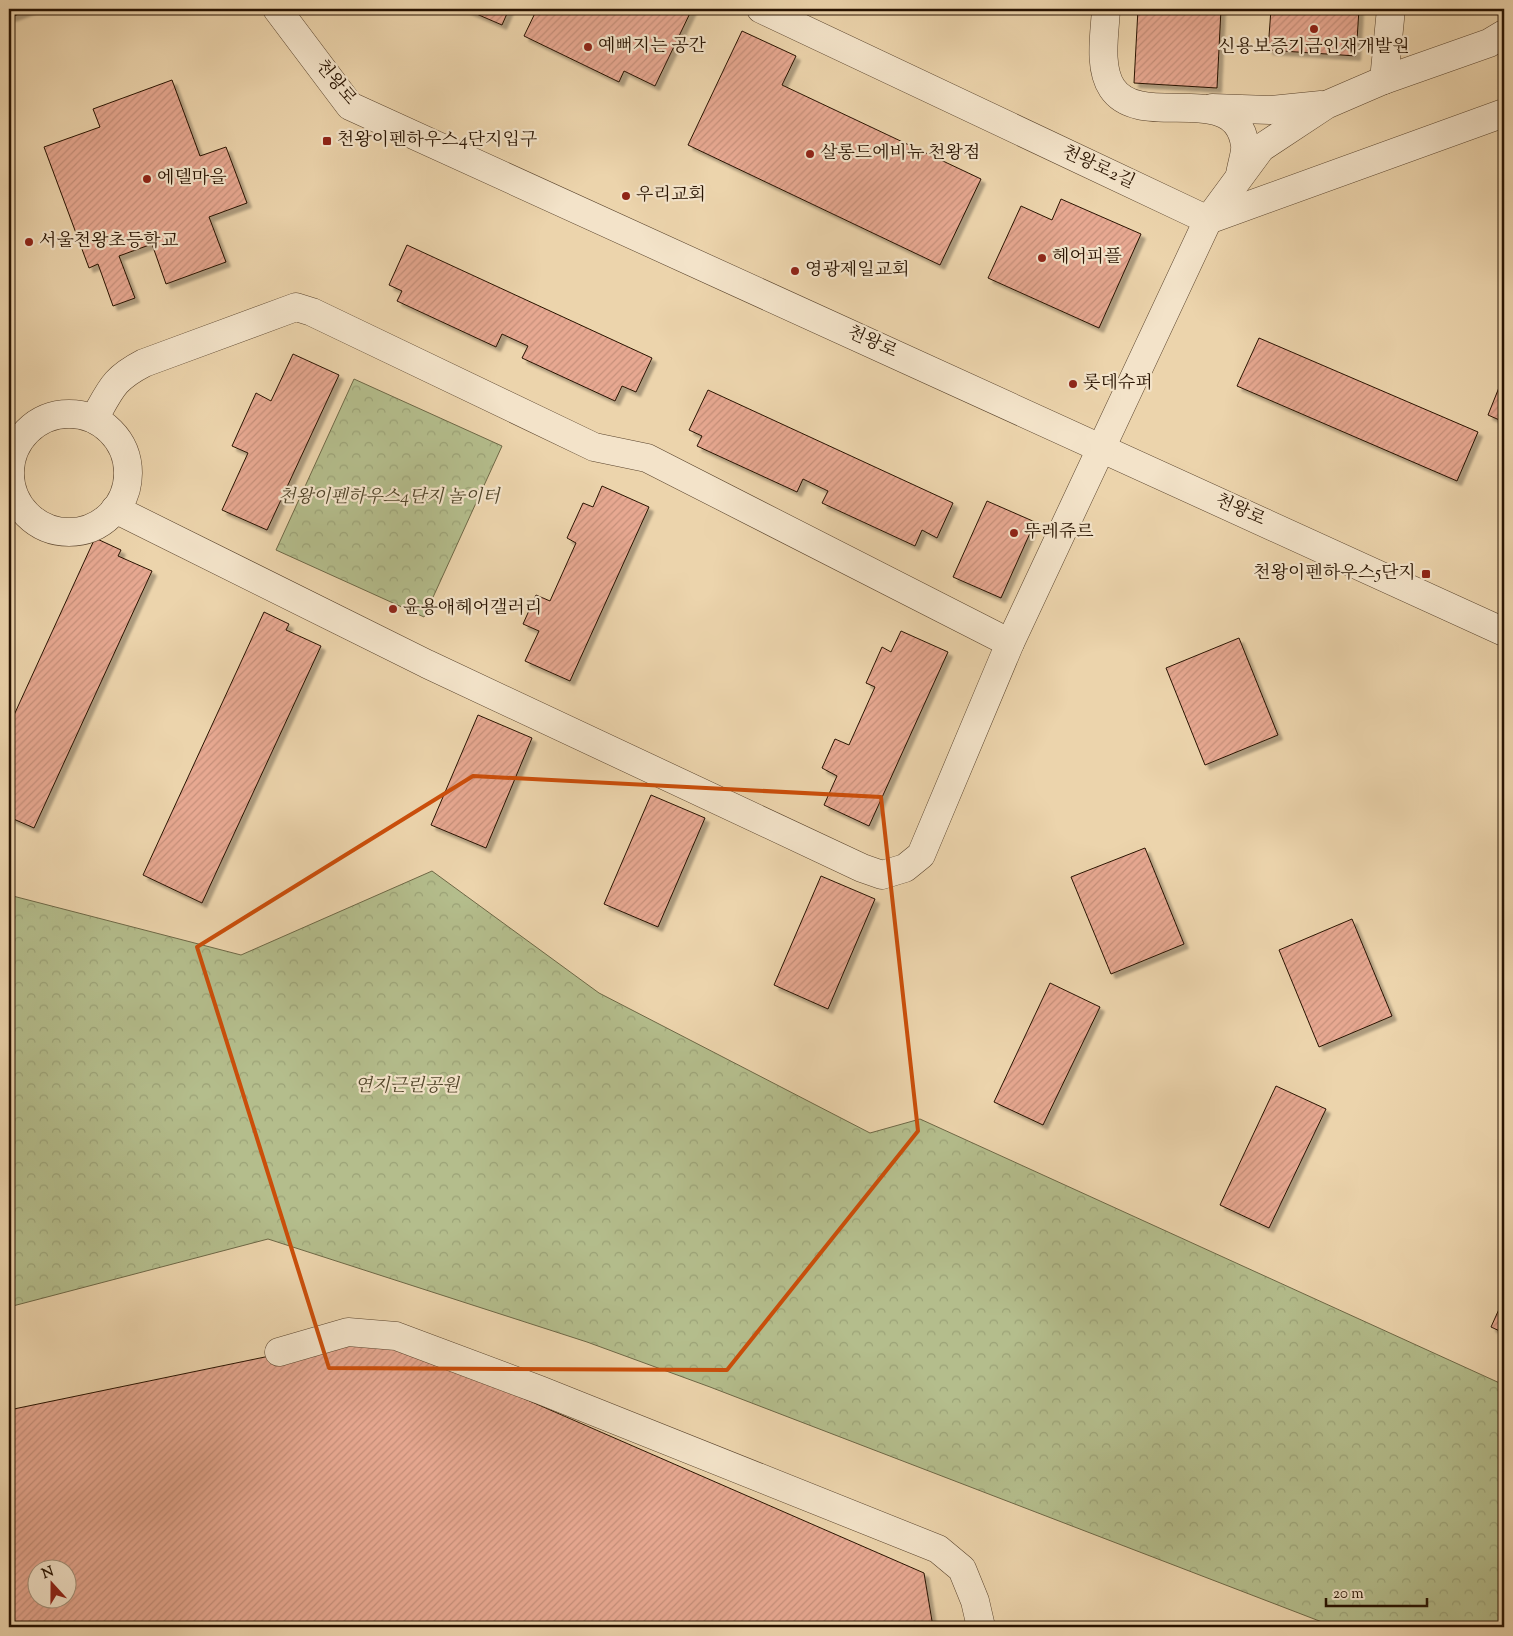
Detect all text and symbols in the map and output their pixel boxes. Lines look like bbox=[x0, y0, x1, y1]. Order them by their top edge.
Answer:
marker: 신용보증기금인재개발원 bbox=[1308, 23, 1320, 35]
place label: 예뻐지는 공간 bbox=[598, 34, 707, 60]
place label: 신용보증기금인재개발원 bbox=[1218, 35, 1410, 61]
marker: 예뻐지는 공간 bbox=[582, 41, 594, 53]
street label: 천왕로 bbox=[308, 55, 362, 111]
place label: 천왕이펜하우스4단지입구 bbox=[337, 128, 537, 154]
marker: 천왕이펜하우스4단지입구 bbox=[321, 135, 333, 147]
street label: 천왕로2길 bbox=[1057, 140, 1139, 196]
place label: 살롱드에비뉴 천왕점 bbox=[820, 141, 980, 167]
marker: 살롱드에비뉴 천왕점 bbox=[804, 148, 816, 160]
place label: 에델마을 bbox=[157, 166, 227, 192]
marker: 에델마을 bbox=[141, 173, 153, 185]
place label: 우리교회 bbox=[636, 183, 706, 209]
marker: 우리교회 bbox=[620, 190, 632, 202]
place label: 서울천왕초등학교 bbox=[39, 229, 179, 255]
marker: 서울천왕초등학교 bbox=[23, 236, 35, 248]
place label: 헤어피플 bbox=[1052, 245, 1122, 271]
marker: 헤어피플 bbox=[1036, 252, 1048, 264]
place label: 영광제일교회 bbox=[805, 258, 909, 284]
marker: 영광제일교회 bbox=[789, 265, 801, 277]
street label: 천왕로 bbox=[843, 321, 901, 365]
place label: 롯데슈퍼 bbox=[1083, 371, 1153, 397]
marker: 롯데슈퍼 bbox=[1067, 378, 1079, 390]
park label: 천왕이펜하우스4단지 놀이터 bbox=[278, 485, 501, 511]
street label: 천왕로 bbox=[1211, 489, 1269, 533]
place label: 뚜레쥬르 bbox=[1024, 520, 1094, 546]
marker: 뚜레쥬르 bbox=[1008, 527, 1020, 539]
place label: 천왕이펜하우스5단지 bbox=[1253, 561, 1416, 587]
marker: 천왕이펜하우스5단지 bbox=[1420, 568, 1432, 580]
place label: 윤용애헤어갤러리 bbox=[403, 596, 542, 622]
marker: 윤용애헤어갤러리 bbox=[387, 603, 399, 615]
park label: 연지근린공원 bbox=[355, 1074, 461, 1100]
north arrow bbox=[28, 1558, 78, 1608]
text: N bbox=[39, 1562, 57, 1585]
scale bar bbox=[1326, 1576, 1427, 1608]
text: 20 m bbox=[1333, 1584, 1364, 1605]

